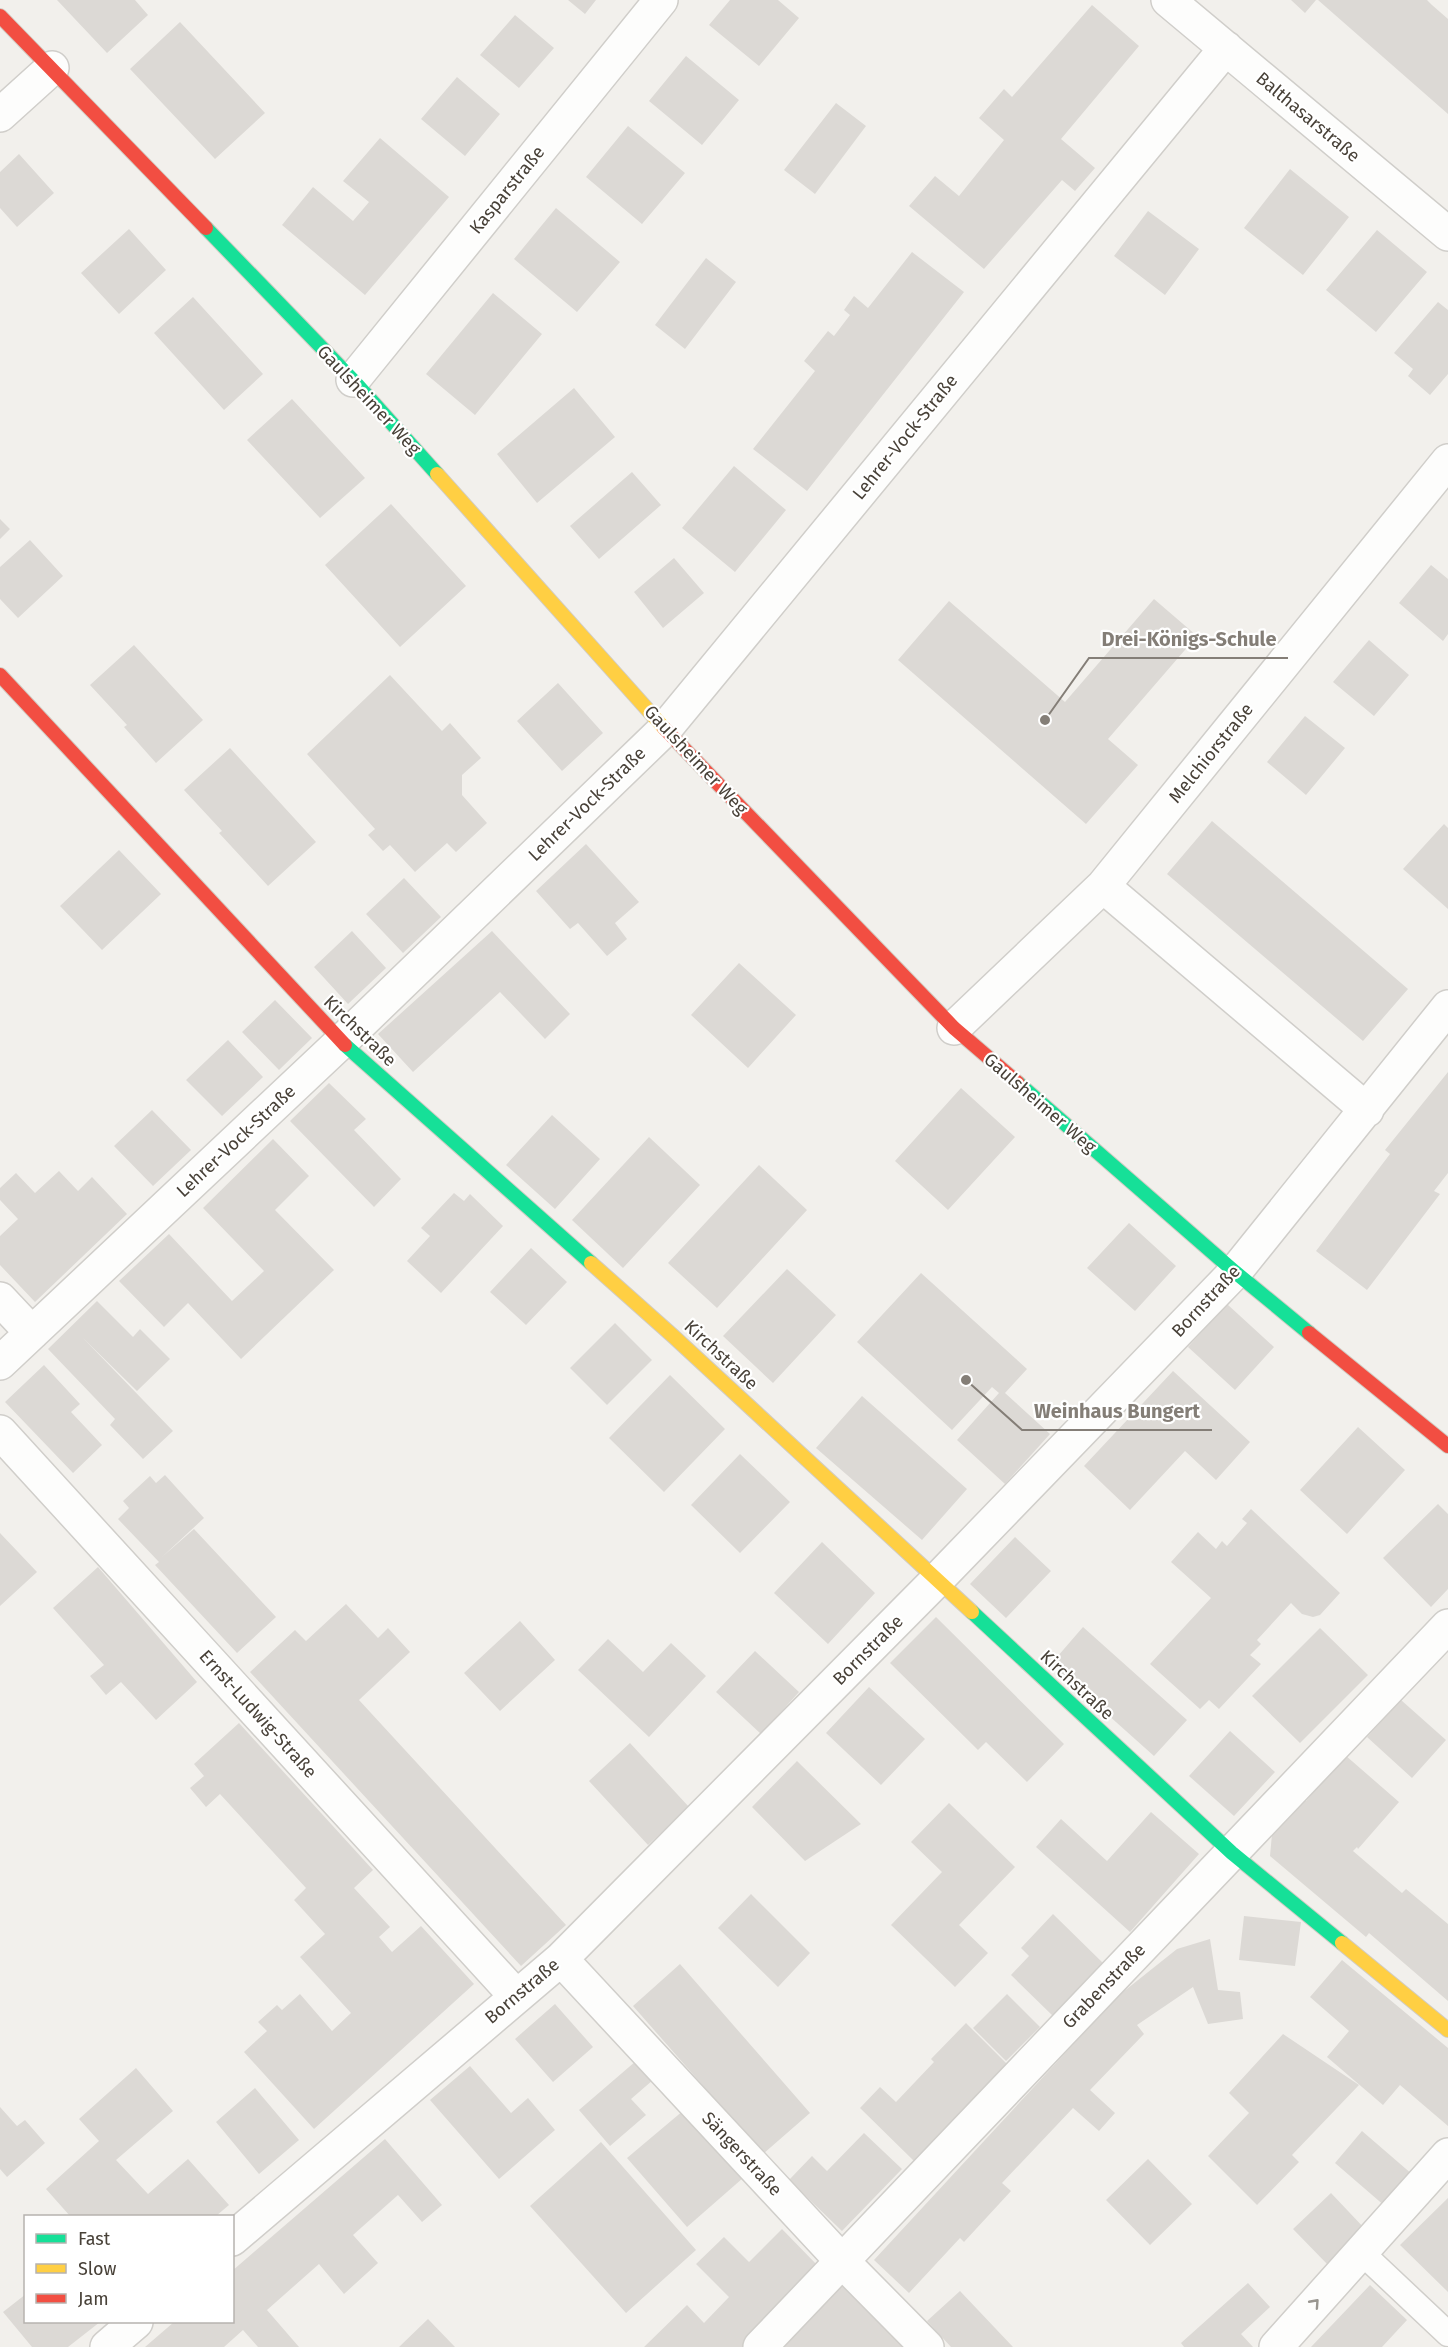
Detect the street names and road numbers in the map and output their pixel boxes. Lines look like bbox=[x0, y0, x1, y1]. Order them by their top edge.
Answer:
street label: Balthasarstraße bbox=[1252, 67, 1364, 167]
street label: Kasparstraße bbox=[465, 142, 549, 238]
street label: Gaulsheimer Weg bbox=[313, 341, 426, 460]
street label: Lehrer-Vock-Straße bbox=[848, 370, 962, 504]
street label: Melchiorstraße bbox=[1164, 699, 1258, 807]
street label: Gaulsheimer Weg bbox=[640, 701, 753, 820]
street label: Lehrer-Vock-Straße bbox=[524, 742, 650, 866]
street label: Kirchstraße bbox=[319, 991, 401, 1071]
street label: Gaulsheimer Weg bbox=[979, 1048, 1101, 1158]
street label: Lehrer-Vock-Straße bbox=[172, 1080, 300, 1202]
street label: Bornstraße bbox=[1167, 1260, 1245, 1342]
street label: Kirchstraße bbox=[680, 1315, 762, 1395]
street label: Bornstraße bbox=[828, 1610, 908, 1690]
street label: Ernst-Ludwig-Straße bbox=[195, 1645, 321, 1783]
street label: Kirchstraße bbox=[1036, 1645, 1118, 1725]
street label: Grabenstraße bbox=[1058, 1939, 1150, 2033]
street label: Bornstraße bbox=[480, 1954, 564, 2028]
street label: Sängerstraße bbox=[697, 2107, 787, 2201]

